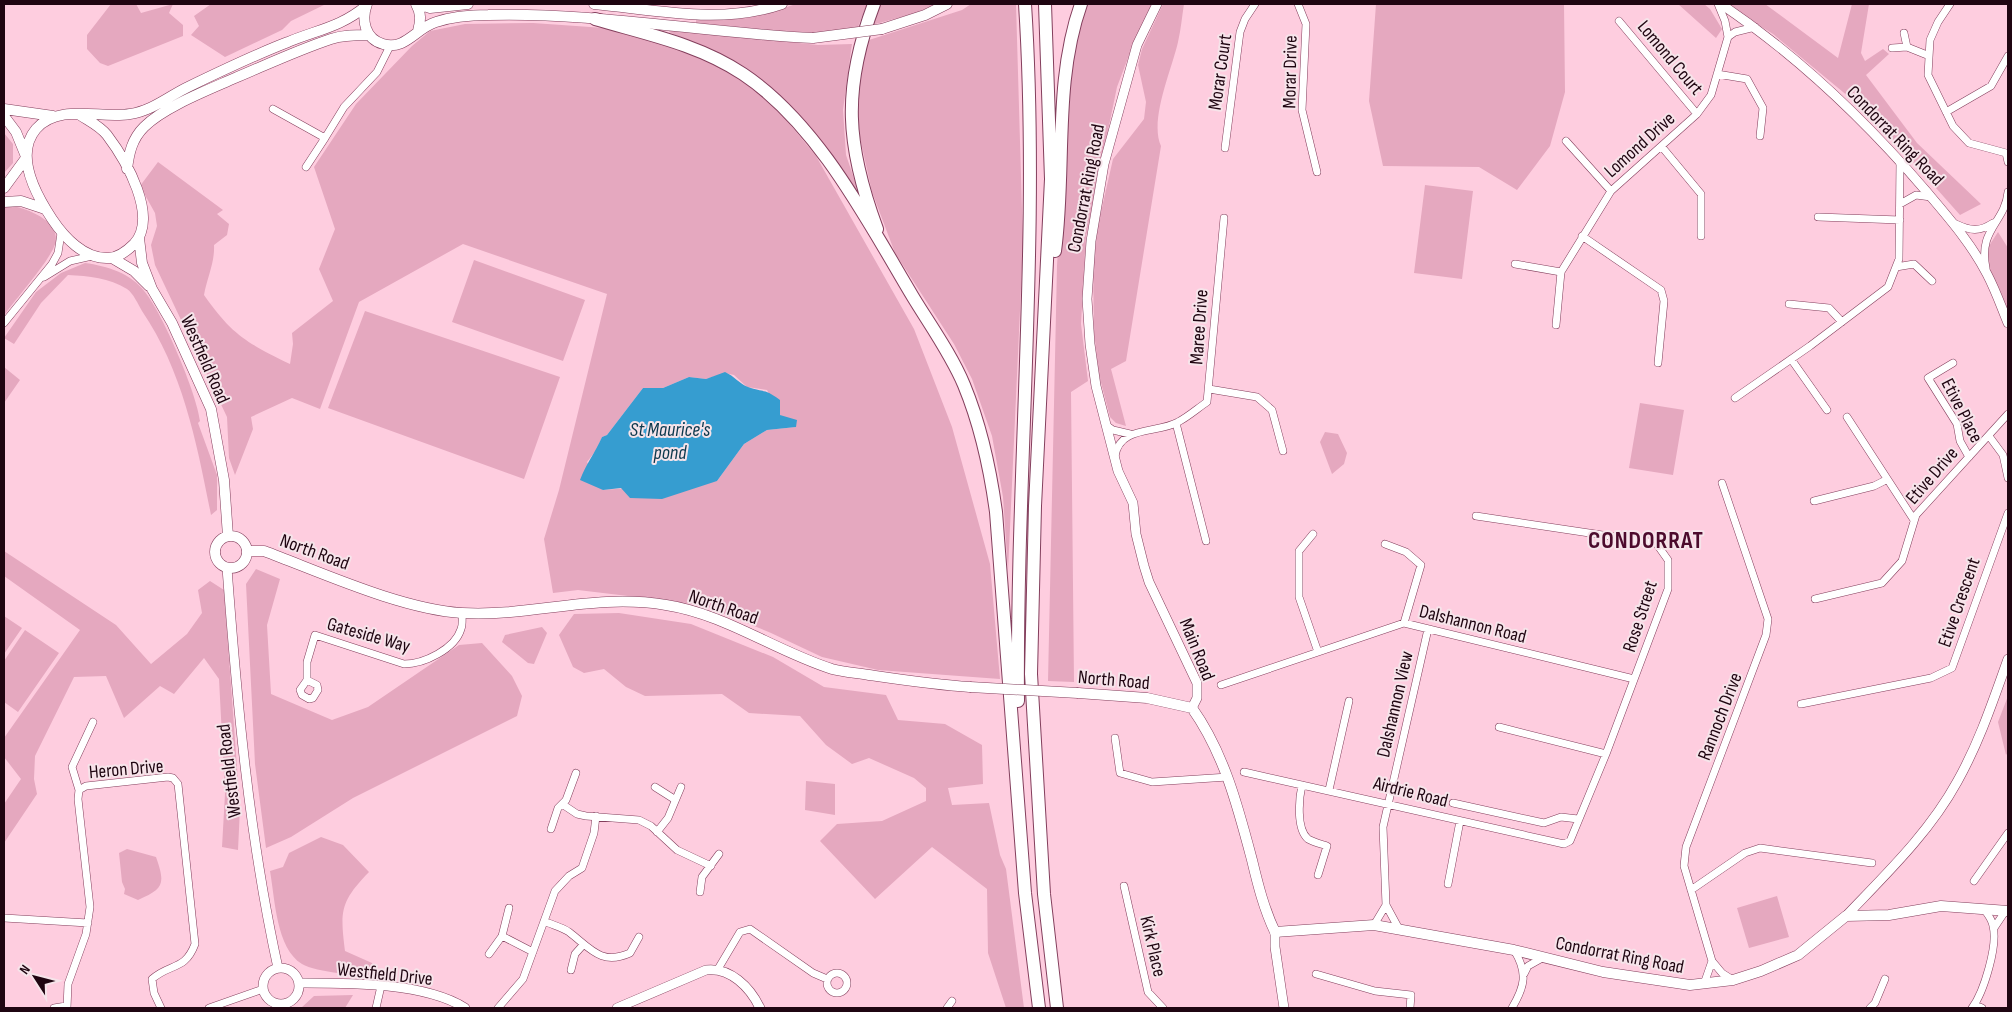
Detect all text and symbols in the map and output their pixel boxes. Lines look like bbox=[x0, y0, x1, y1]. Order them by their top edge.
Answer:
street label: Lomond Court bbox=[1632, 16, 1708, 100]
street label: Morar Court bbox=[1204, 33, 1237, 112]
street label: Morar Drive bbox=[1278, 35, 1303, 109]
street label: Condorrat Ring Road bbox=[1841, 81, 1948, 191]
street label: Lomond Drive bbox=[1600, 107, 1680, 183]
street label: Condorrat Ring Road bbox=[1063, 122, 1110, 254]
street label: Maree Drive bbox=[1185, 289, 1214, 365]
street label: Westfield Road bbox=[175, 312, 234, 407]
street label: Etive Place bbox=[1936, 375, 1988, 447]
water label: St Maurice's pond bbox=[630, 418, 710, 465]
street label: Etive Drive bbox=[1901, 443, 1963, 509]
district label: CONDORRAT bbox=[1588, 526, 1704, 555]
street label: North Road bbox=[277, 529, 352, 576]
street label: Etive Crescent bbox=[1933, 555, 1986, 650]
street label: Rose Street bbox=[1618, 578, 1663, 655]
street label: North Road bbox=[686, 585, 761, 630]
street label: Dalshannon Road bbox=[1417, 600, 1528, 649]
street label: Gateside Way bbox=[324, 613, 413, 658]
street label: Main Road bbox=[1174, 615, 1219, 684]
street label: Dalshannon View bbox=[1372, 649, 1419, 760]
street label: North Road bbox=[1077, 666, 1151, 695]
street label: Rannoch Drive bbox=[1693, 670, 1748, 764]
street label: Westfield Road bbox=[212, 723, 247, 819]
street label: Heron Drive bbox=[88, 755, 164, 784]
street label: Airdrie Road bbox=[1370, 772, 1450, 813]
street label: Kirk Place bbox=[1134, 914, 1171, 979]
street label: Condorrat Ring Road bbox=[1554, 932, 1686, 979]
north arrow bbox=[10, 952, 60, 1002]
street label: Westfield Drive bbox=[336, 958, 434, 991]
text: N bbox=[16, 962, 34, 978]

